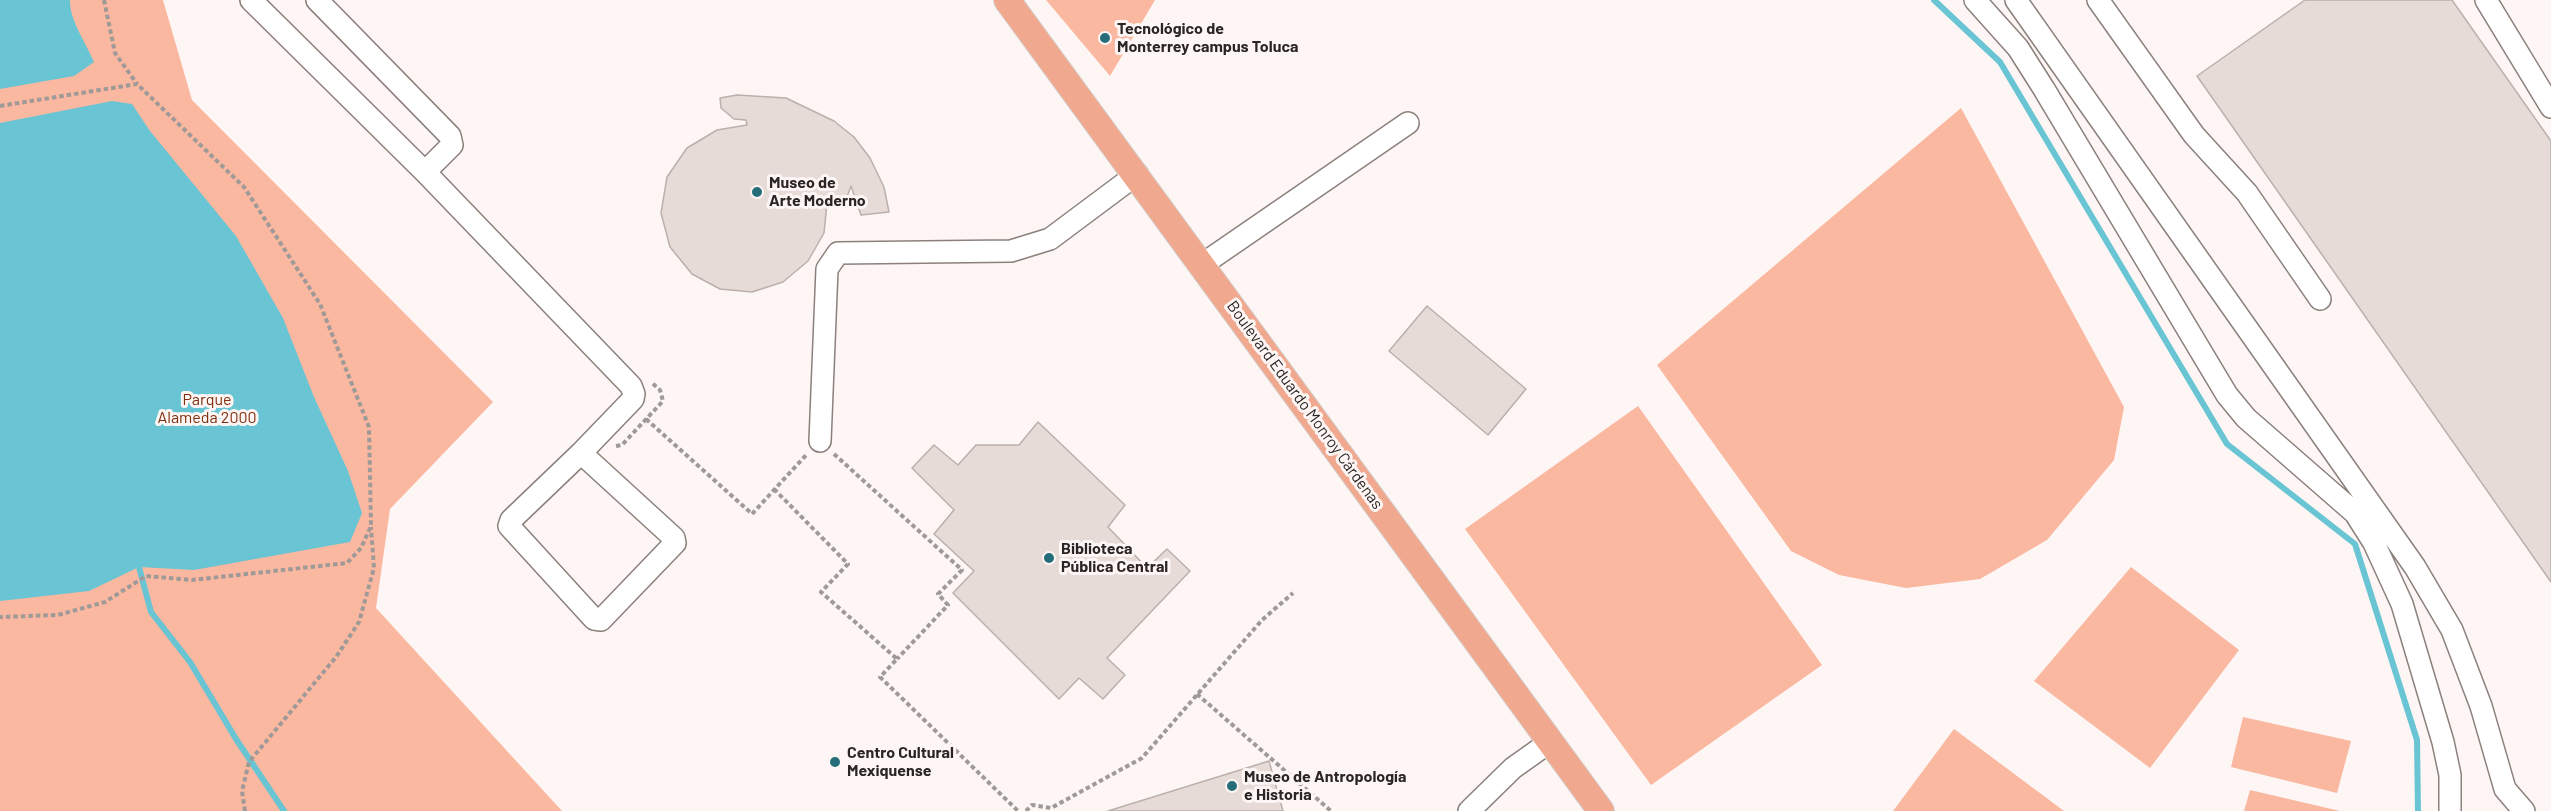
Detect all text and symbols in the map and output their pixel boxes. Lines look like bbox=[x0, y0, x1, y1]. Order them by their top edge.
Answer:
place label: Tecnológico de Monterrey campus Toluca bbox=[1117, 19, 1298, 57]
marker: Tecnológico de Monterrey campus Toluca bbox=[1098, 31, 1112, 45]
place label: Museo de Arte Moderno bbox=[769, 173, 866, 211]
marker: Museo de Arte Moderno bbox=[750, 185, 764, 199]
street label: Boulevard Eduardo Monroy Cárdenas bbox=[1223, 297, 1387, 513]
park label: Parque Alameda 2000 bbox=[157, 390, 257, 428]
place label: Biblioteca Pública Central bbox=[1061, 539, 1168, 577]
marker: Biblioteca Pública Central bbox=[1042, 551, 1056, 565]
place label: Centro Cultural Mexiquense bbox=[847, 743, 954, 781]
marker: Centro Cultural Mexiquense bbox=[828, 755, 842, 769]
place label: Museo de Antropología e Historia bbox=[1244, 767, 1406, 805]
marker: Museo de Antropología e Historia bbox=[1225, 779, 1239, 793]

